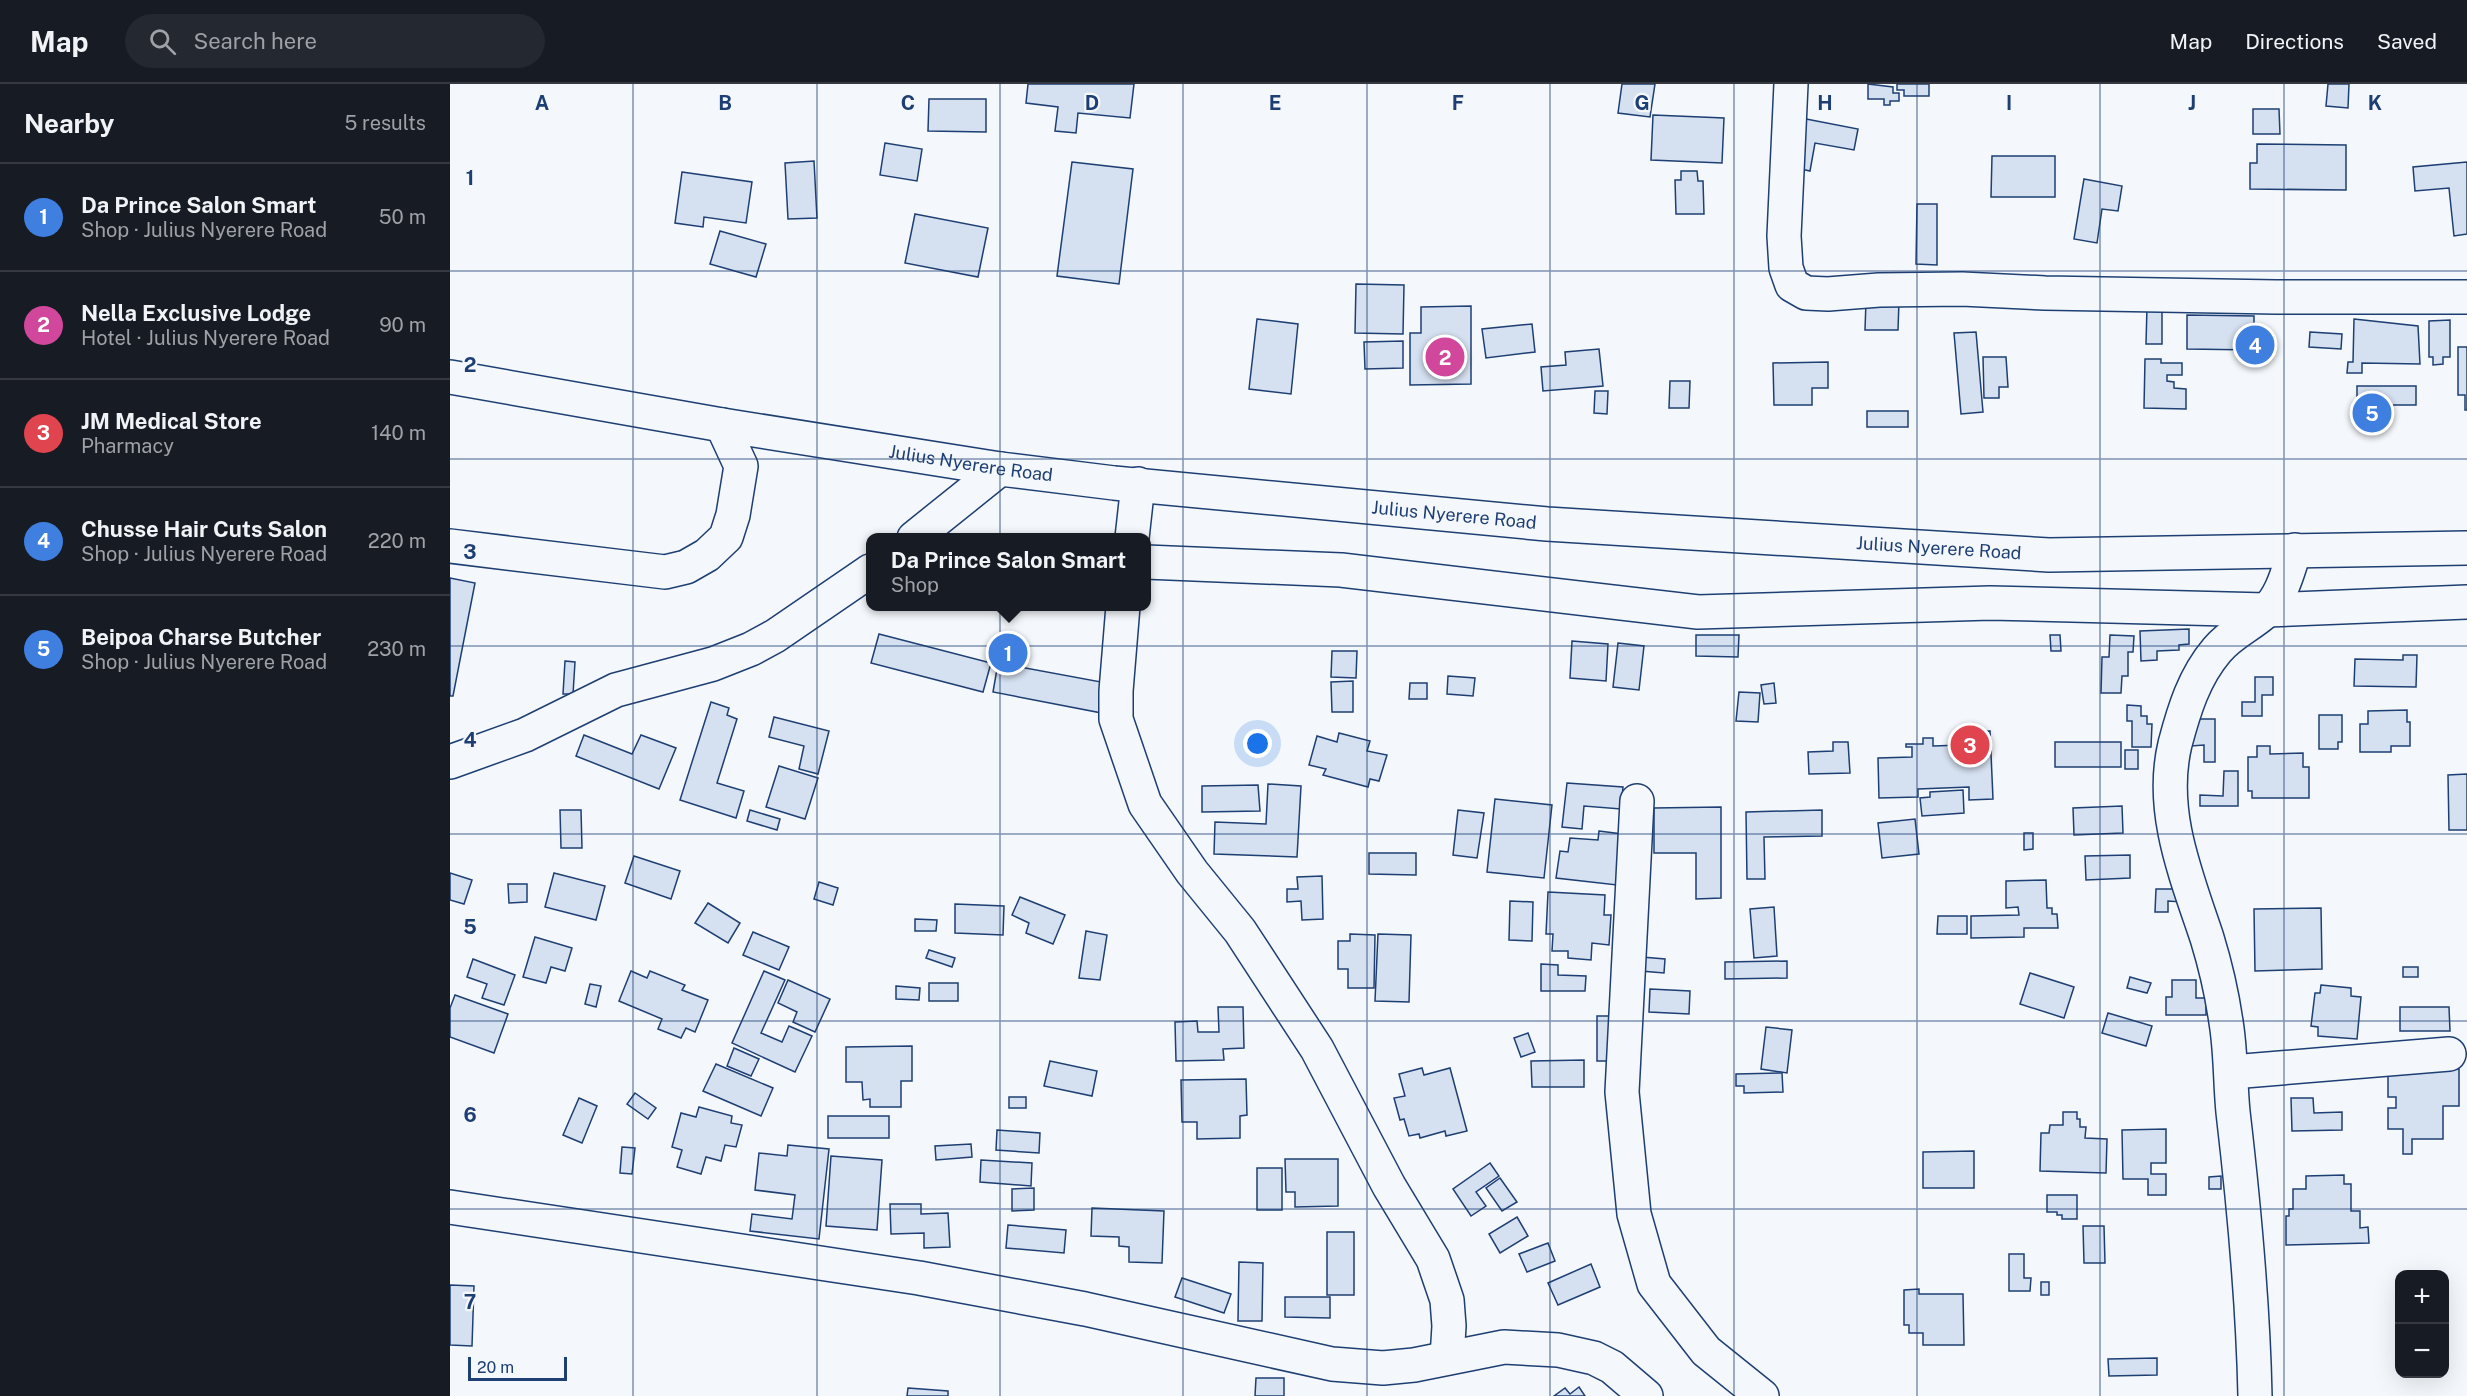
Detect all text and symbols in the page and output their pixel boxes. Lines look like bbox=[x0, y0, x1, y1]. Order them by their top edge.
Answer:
search box bbox=[125, 14, 545, 68]
text: Map bbox=[30, 25, 89, 58]
icon: search bbox=[146, 25, 179, 58]
text: Search here bbox=[194, 28, 317, 54]
text: Map bbox=[2170, 29, 2212, 54]
text: Directions bbox=[2245, 29, 2344, 54]
text: Saved bbox=[2377, 29, 2437, 54]
text: A bbox=[535, 91, 549, 115]
text: B bbox=[718, 91, 732, 115]
text: C bbox=[901, 91, 915, 115]
text: D bbox=[1085, 91, 1099, 115]
text: E bbox=[1269, 91, 1281, 115]
text: F bbox=[1452, 91, 1464, 115]
text: G bbox=[1634, 91, 1650, 115]
text: H bbox=[1817, 91, 1833, 115]
text: I bbox=[2006, 91, 2012, 115]
text: J bbox=[2188, 91, 2196, 115]
text: K bbox=[2368, 91, 2382, 115]
text: Nearby bbox=[24, 108, 114, 139]
text: 5 results bbox=[344, 111, 426, 135]
text: 1 bbox=[466, 166, 474, 190]
text: Da Prince Salon Smart bbox=[81, 192, 316, 218]
text: 1 bbox=[39, 205, 48, 229]
text: 50 m bbox=[379, 205, 426, 229]
text: Shop · Julius Nyerere Road bbox=[81, 218, 327, 242]
text: Nella Exclusive Lodge bbox=[81, 300, 311, 326]
text: 2 bbox=[37, 313, 50, 337]
text: 90 m bbox=[379, 313, 426, 337]
pin: 4 bbox=[2236, 322, 2274, 368]
text: Hotel · Julius Nyerere Road bbox=[81, 326, 330, 350]
pin: 2 bbox=[1426, 334, 1464, 380]
text: 2 bbox=[464, 353, 476, 377]
pin: 5 bbox=[2352, 390, 2392, 436]
text: JM Medical Store bbox=[81, 408, 262, 434]
text: 3 bbox=[37, 421, 50, 445]
text: 140 m bbox=[371, 421, 426, 445]
text: Pharmacy bbox=[81, 434, 174, 458]
street label: Julius Nyerere Road bbox=[887, 441, 1054, 485]
street label: Julius Nyerere Road bbox=[1371, 496, 1537, 533]
text: Chusse Hair Cuts Salon bbox=[81, 516, 327, 542]
text: 4 bbox=[37, 529, 50, 553]
text: 220 m bbox=[368, 529, 426, 553]
street label: Julius Nyerere Road bbox=[1855, 532, 2022, 563]
popup bbox=[866, 533, 1151, 611]
text: 3 bbox=[463, 540, 477, 564]
text: Shop · Julius Nyerere Road bbox=[81, 542, 327, 566]
text: Da Prince Salon Smart bbox=[891, 547, 1126, 573]
text: Shop bbox=[891, 573, 939, 597]
text: Beipoa Charse Butcher bbox=[81, 624, 321, 650]
pin: 1 bbox=[988, 630, 1028, 676]
text: 5 bbox=[37, 637, 50, 661]
text: 230 m bbox=[367, 637, 426, 661]
text: Shop · Julius Nyerere Road bbox=[81, 650, 327, 674]
pin: 3 bbox=[1950, 722, 1990, 768]
text: 4 bbox=[463, 728, 477, 752]
your location bbox=[1243, 729, 1272, 758]
text: 5 bbox=[463, 915, 477, 939]
text: 6 bbox=[463, 1103, 477, 1127]
map controls bbox=[2395, 1270, 2449, 1378]
button: + bbox=[2395, 1270, 2449, 1324]
text: 7 bbox=[464, 1290, 476, 1314]
button: − bbox=[2395, 1324, 2449, 1378]
scale bar bbox=[468, 1354, 567, 1382]
text: 20 m bbox=[477, 1358, 514, 1377]

